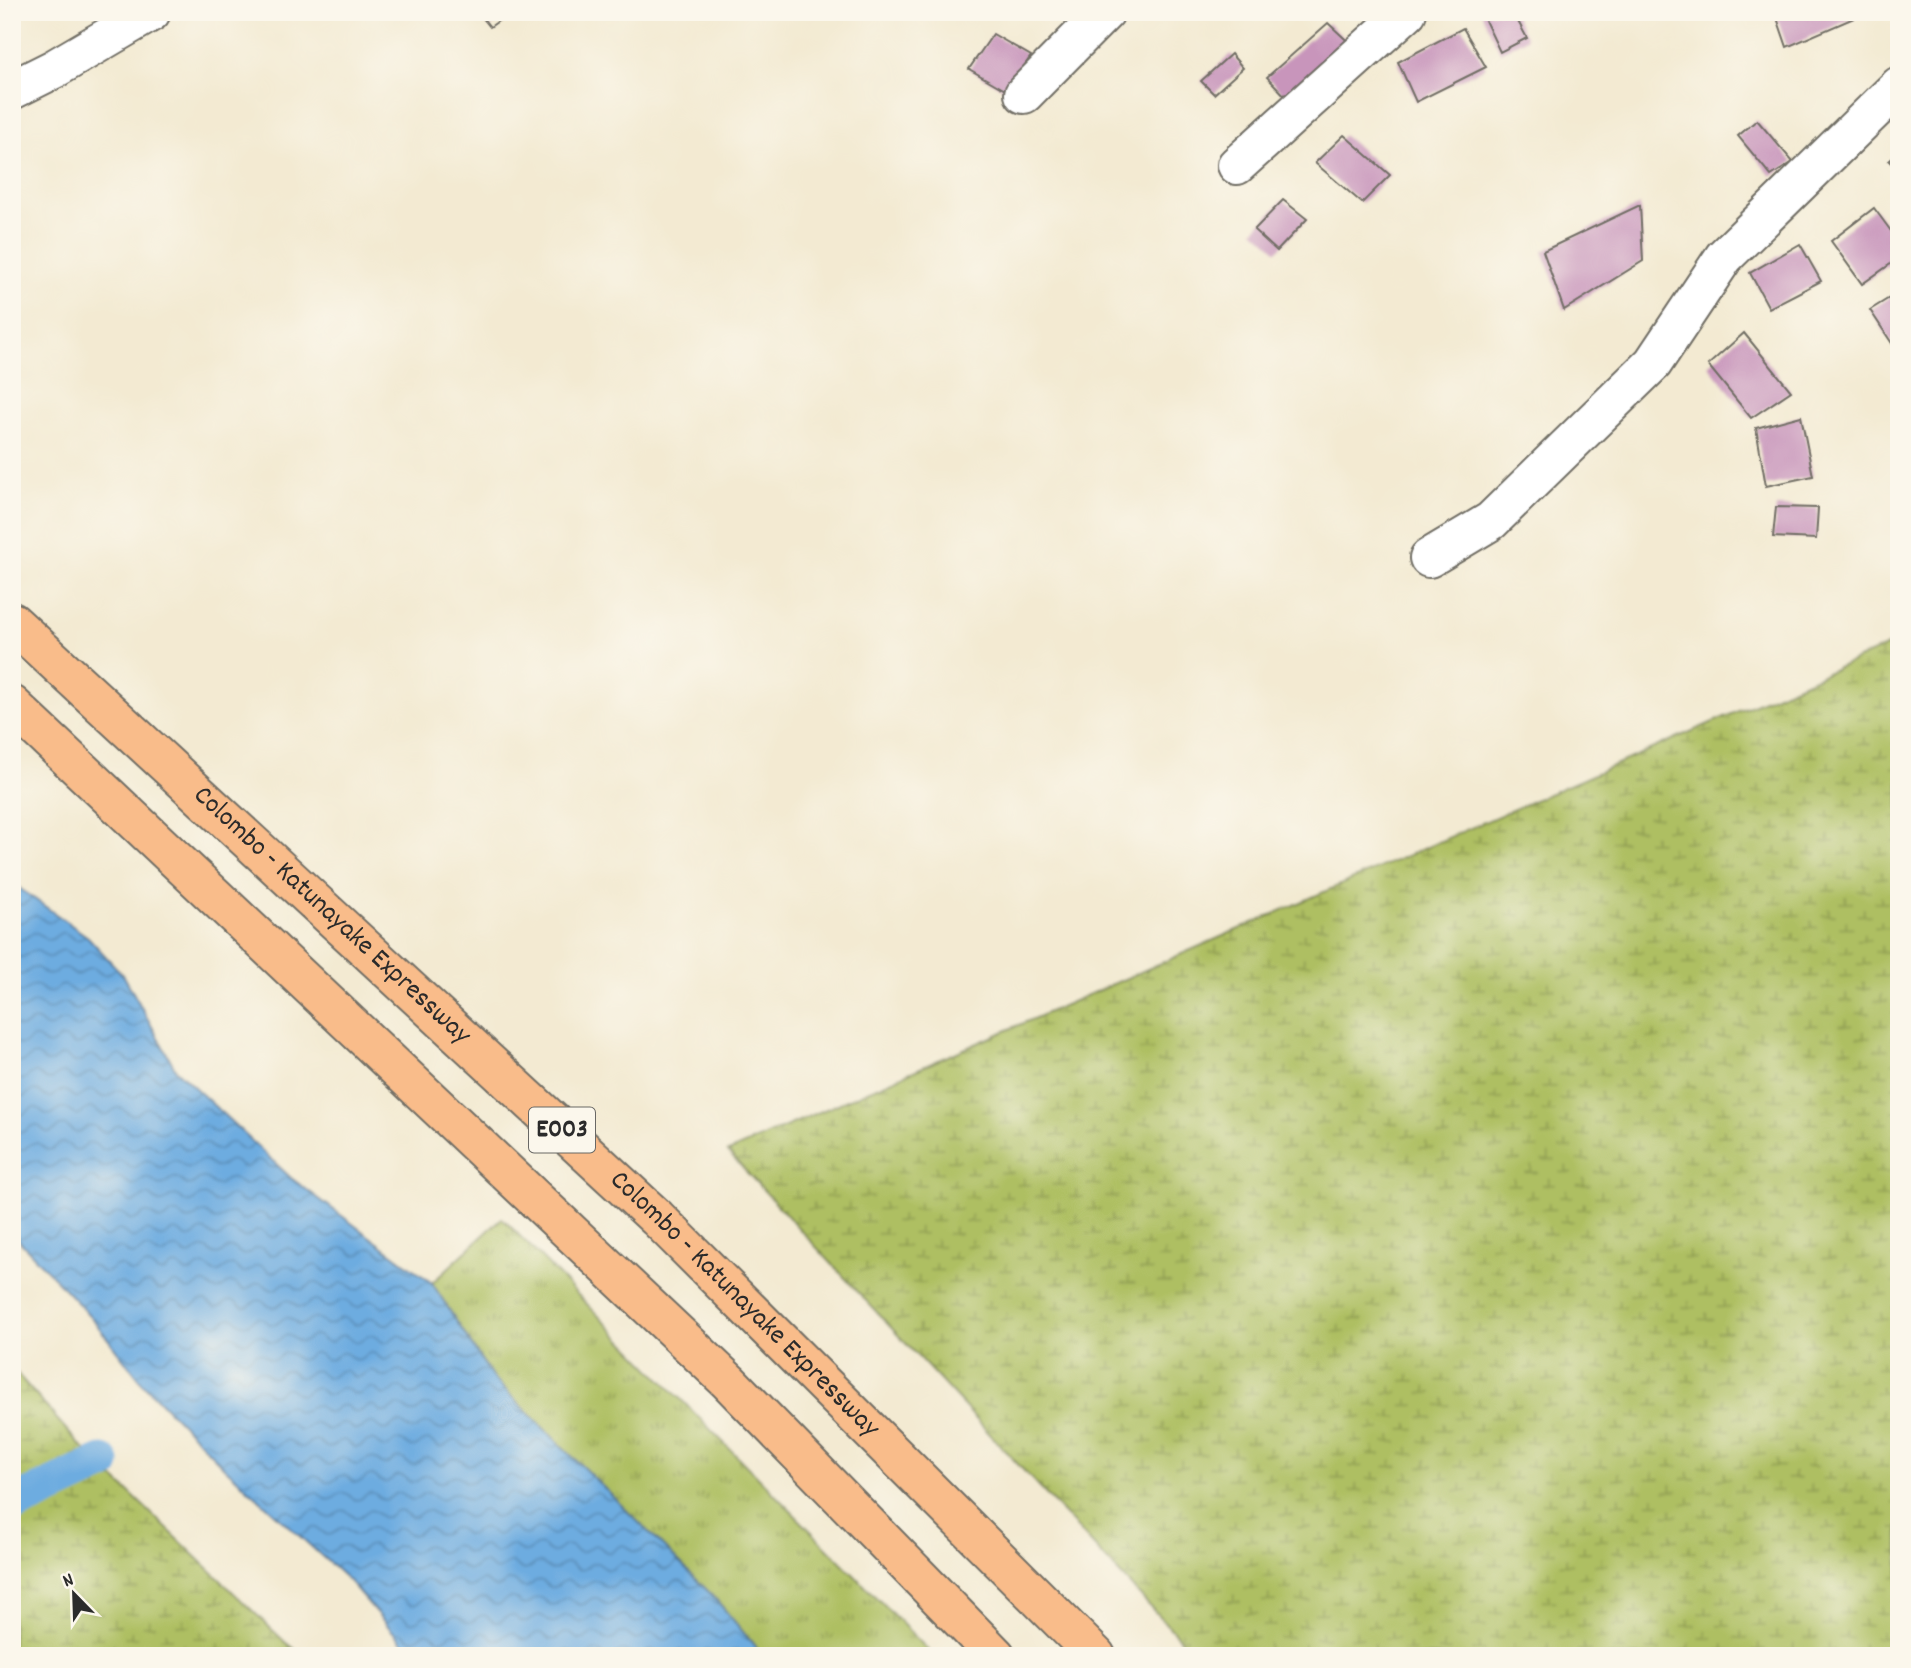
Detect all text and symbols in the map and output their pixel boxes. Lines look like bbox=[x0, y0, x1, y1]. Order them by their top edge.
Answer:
street label: Colombo - Katunayake Expressway bbox=[183, 778, 479, 1056]
road number: E003 bbox=[529, 1107, 595, 1152]
street label: Colombo - Katunayake Expressway bbox=[599, 1162, 888, 1449]
north arrow bbox=[38, 1560, 108, 1630]
text: N bbox=[59, 1567, 78, 1596]

